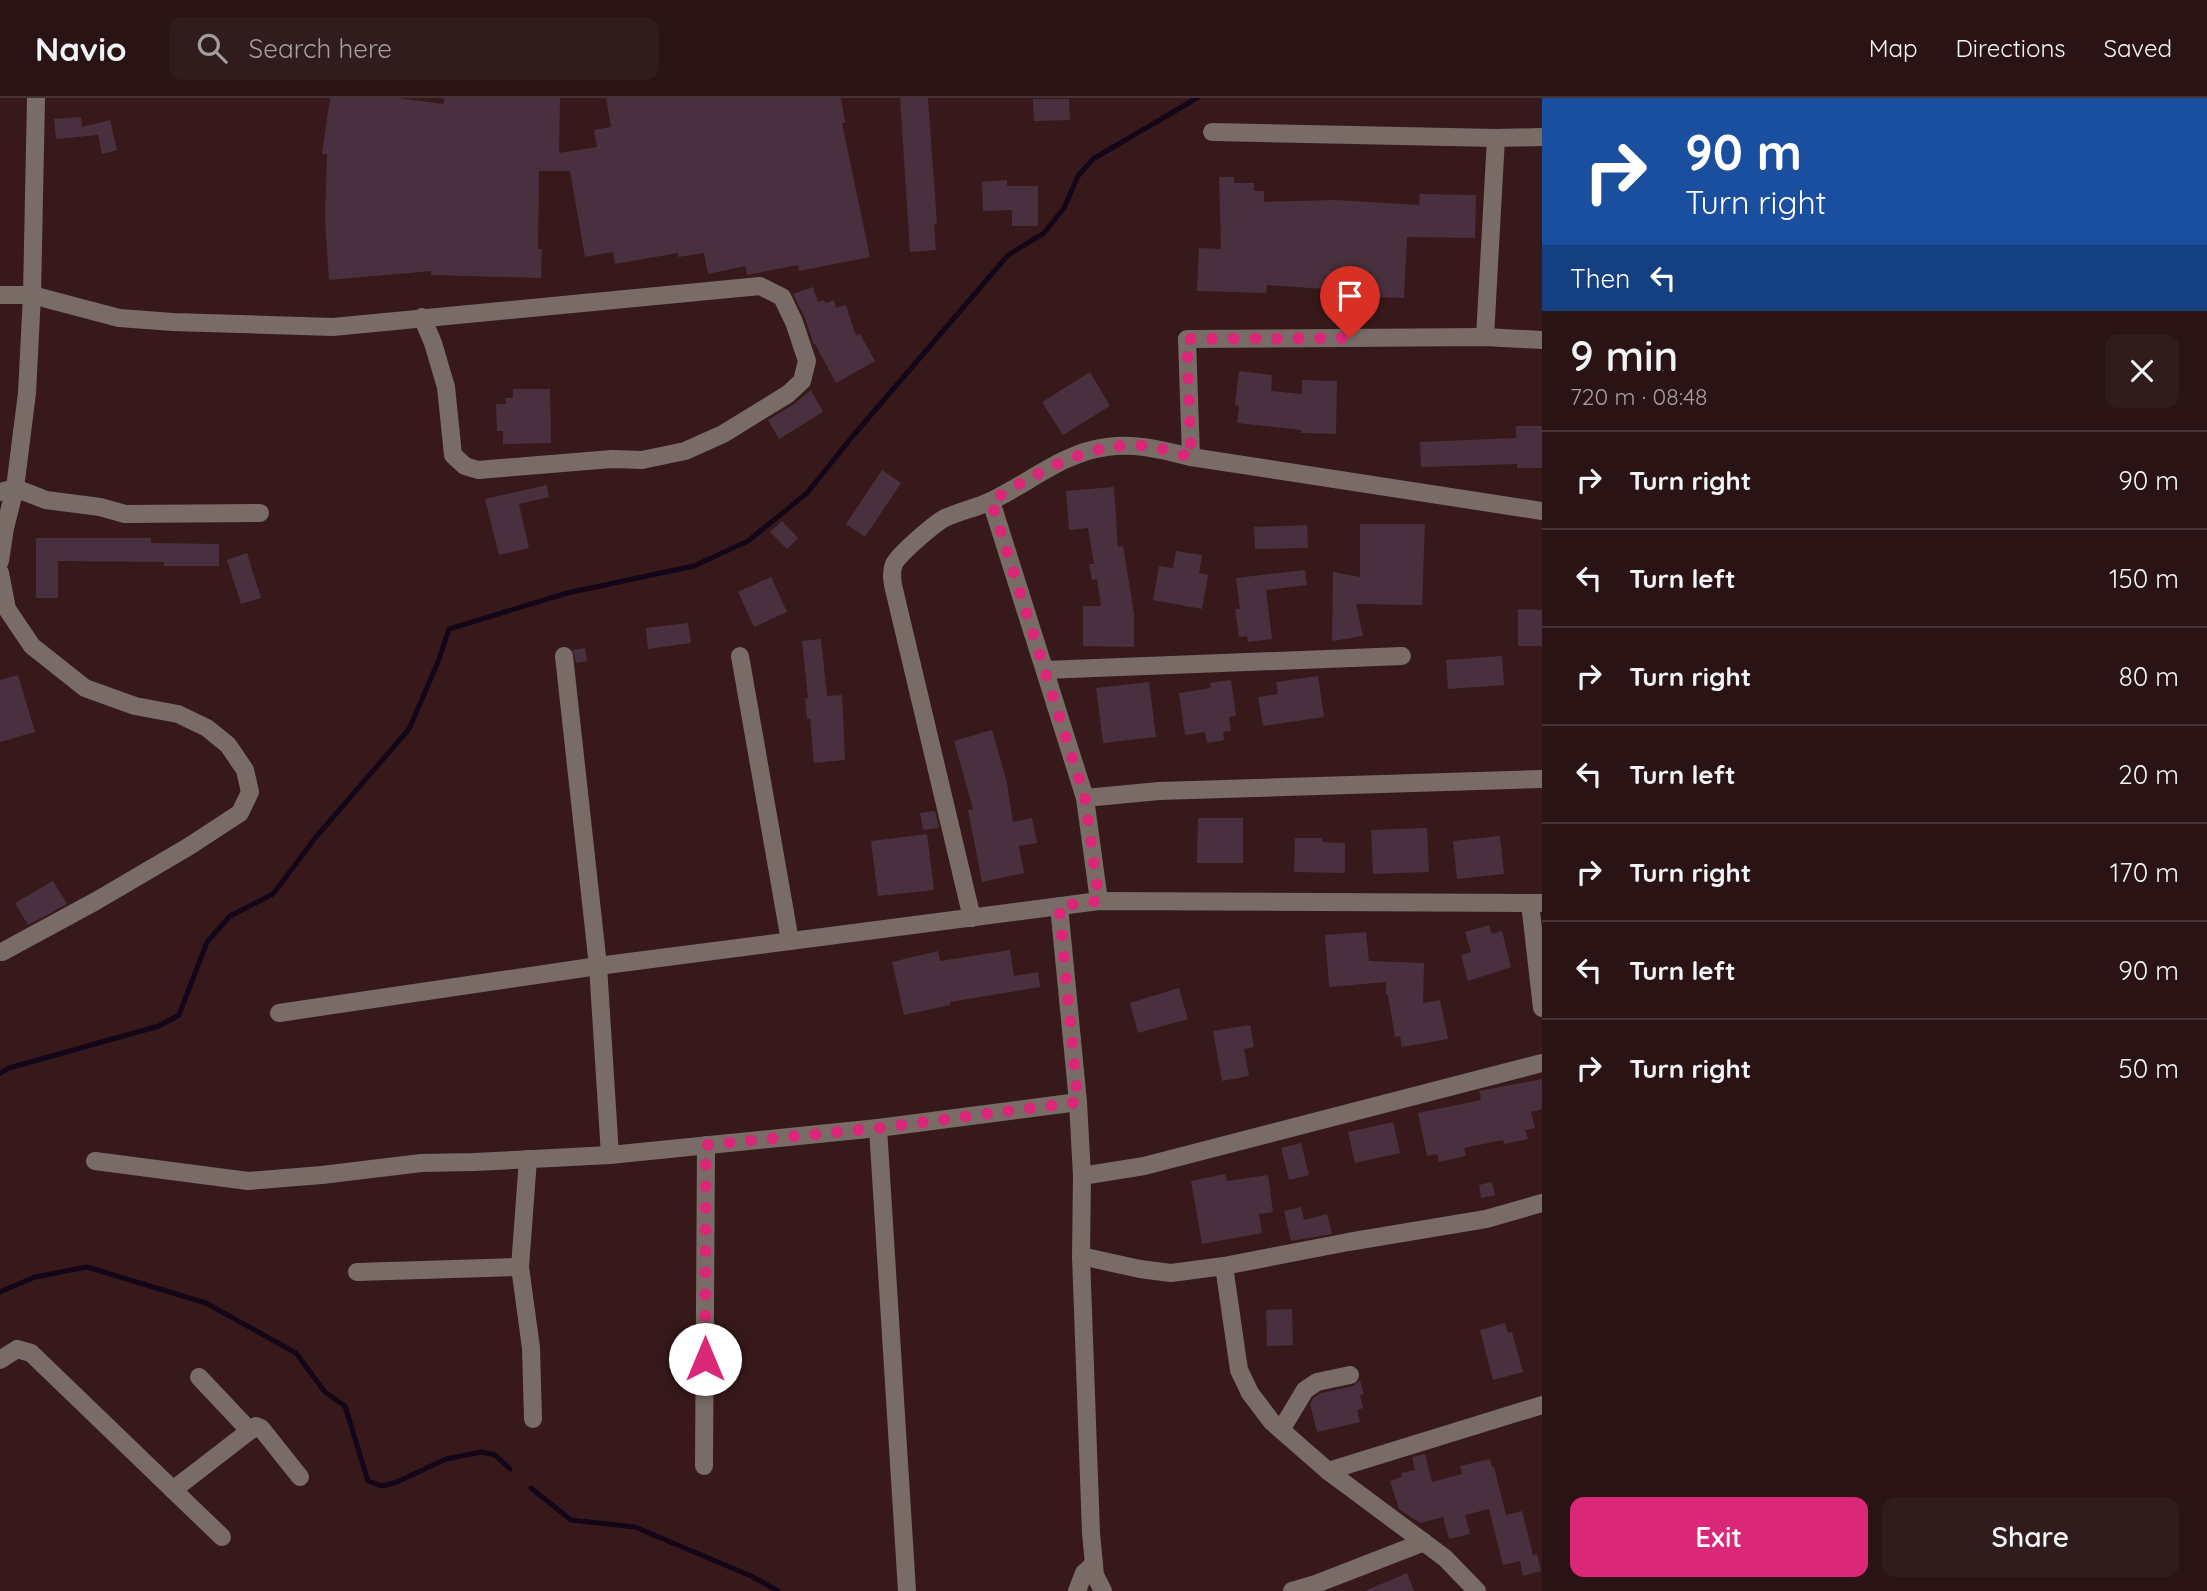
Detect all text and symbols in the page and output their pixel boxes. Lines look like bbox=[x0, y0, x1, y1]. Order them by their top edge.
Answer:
search box bbox=[169, 17, 659, 80]
text: Navio bbox=[35, 28, 127, 69]
icon: search bbox=[193, 29, 231, 67]
text: Search here bbox=[249, 32, 392, 65]
text: Map bbox=[1869, 33, 1918, 63]
text: Directions bbox=[1956, 33, 2066, 63]
text: Saved bbox=[2104, 33, 2172, 63]
text: 90 m bbox=[1685, 121, 1802, 182]
icon: right bbox=[1570, 126, 1661, 217]
text: Turn right bbox=[1685, 182, 1826, 222]
icon: left bbox=[1644, 259, 1682, 297]
text: Then bbox=[1570, 262, 1630, 295]
pin bbox=[1320, 266, 1380, 338]
icon: arrive bbox=[1331, 277, 1369, 315]
text: 9 min bbox=[1570, 329, 1678, 382]
button: close bbox=[2105, 334, 2179, 408]
text: 720 m · 08:48 bbox=[1570, 382, 1707, 411]
icon: right bbox=[1570, 461, 1608, 499]
text: Turn right bbox=[1629, 464, 1751, 497]
text: 90 m bbox=[2118, 464, 2179, 497]
icon: left bbox=[1570, 559, 1608, 597]
text: Turn left bbox=[1629, 562, 1736, 595]
text: 150 m bbox=[2109, 562, 2179, 595]
icon: right bbox=[1570, 657, 1608, 695]
text: Turn right bbox=[1629, 660, 1751, 693]
text: 80 m bbox=[2119, 660, 2179, 693]
icon: left bbox=[1570, 755, 1608, 793]
text: Turn left bbox=[1629, 758, 1736, 791]
text: 20 m bbox=[2118, 758, 2179, 791]
icon: right bbox=[1570, 853, 1608, 891]
text: Turn right bbox=[1629, 856, 1751, 889]
text: 170 m bbox=[2110, 856, 2179, 889]
icon: left bbox=[1570, 951, 1608, 989]
text: Turn left bbox=[1629, 954, 1736, 987]
text: 90 m bbox=[2118, 954, 2179, 987]
icon: right bbox=[1570, 1049, 1608, 1087]
text: Turn right bbox=[1629, 1052, 1751, 1085]
text: 50 m bbox=[2119, 1052, 2179, 1085]
position arrow bbox=[668, 1322, 742, 1396]
button: Exit bbox=[1570, 1497, 1868, 1577]
button: Share bbox=[1882, 1497, 2179, 1577]

